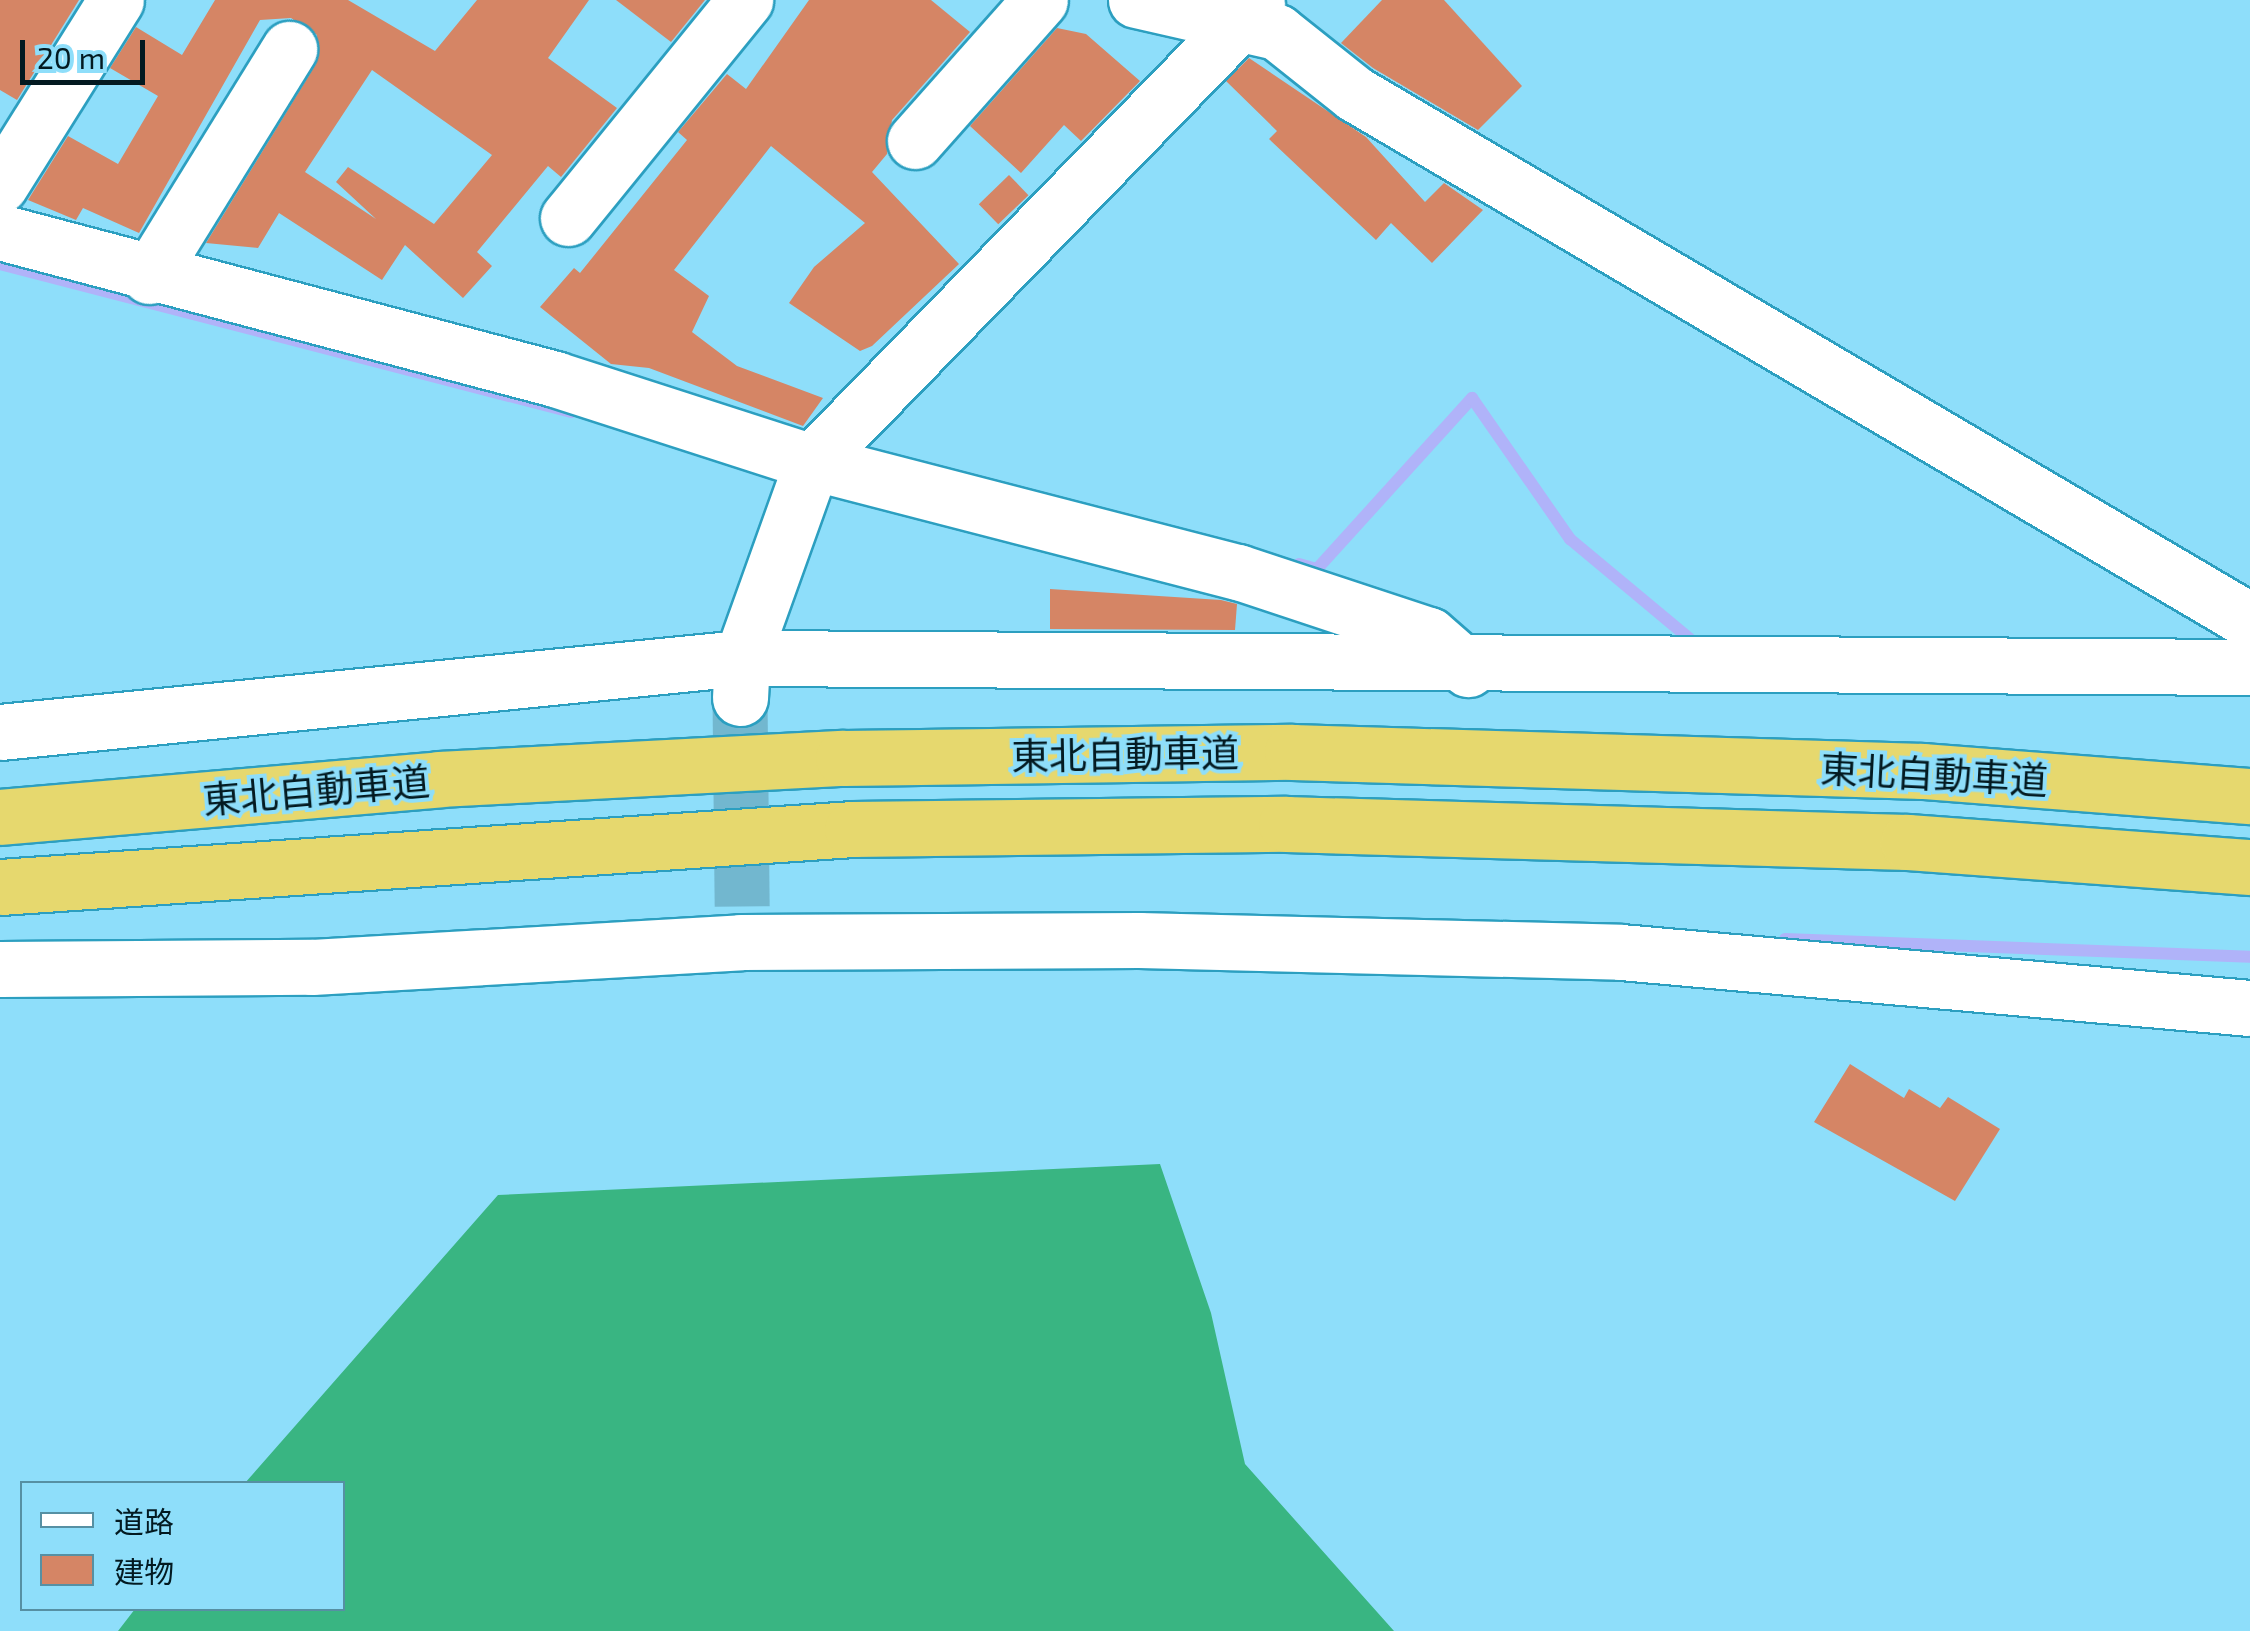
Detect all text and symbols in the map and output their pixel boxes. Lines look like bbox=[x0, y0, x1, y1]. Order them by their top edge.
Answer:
scale bar bbox=[25, 20, 150, 82]
text: 20 m bbox=[37, 39, 105, 75]
street label: 東北自動車道 bbox=[1011, 729, 1239, 779]
street label: 東北自動車道 bbox=[1819, 745, 2049, 803]
street label: 東北自動車道 bbox=[200, 757, 432, 823]
legend bbox=[20, 1481, 345, 1611]
text: 道路 bbox=[114, 1503, 174, 1539]
text: 建物 bbox=[114, 1553, 174, 1589]

